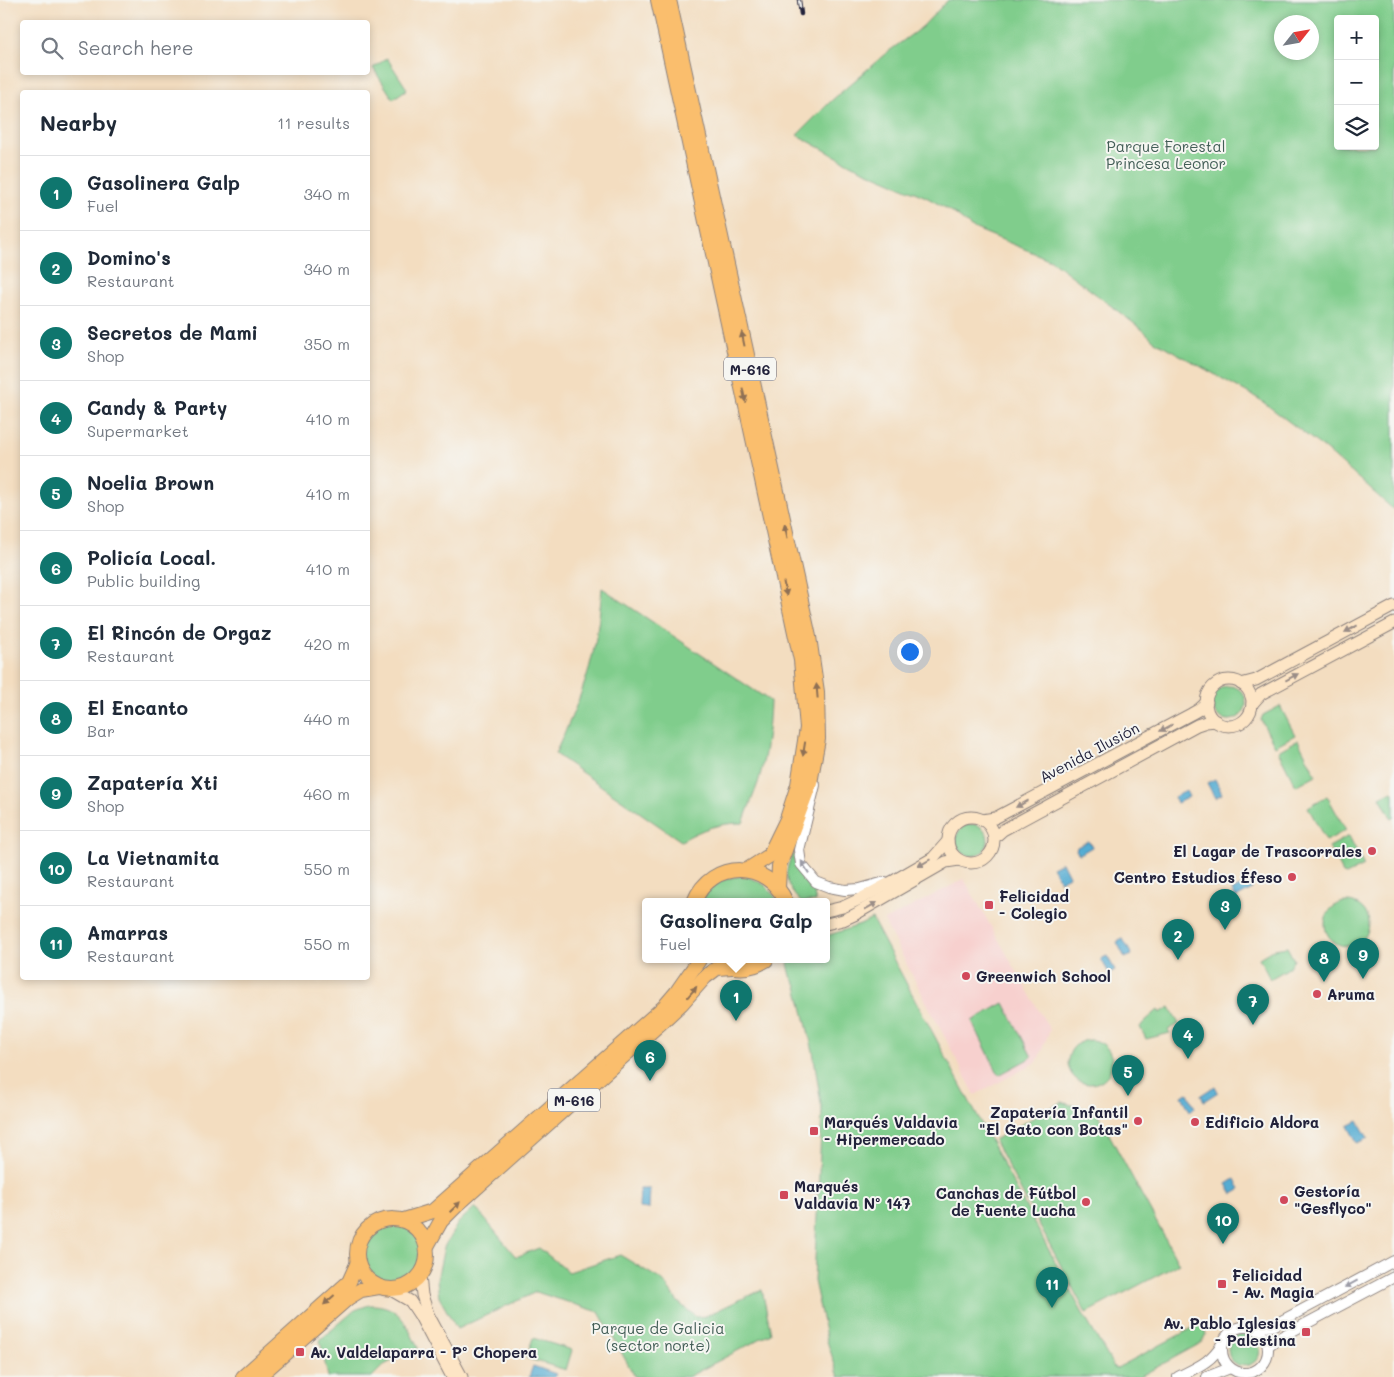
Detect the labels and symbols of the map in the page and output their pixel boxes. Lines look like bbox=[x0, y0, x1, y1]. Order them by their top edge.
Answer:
north arrow bbox=[1274, 15, 1319, 60]
park label: Parque Forestal Princesa Leonor bbox=[1106, 136, 1226, 173]
one-way arrow bbox=[739, 331, 747, 346]
road number: M-616 bbox=[724, 358, 776, 380]
one-way arrow bbox=[740, 388, 748, 403]
one-way arrow bbox=[782, 524, 790, 539]
one-way arrow bbox=[782, 581, 790, 597]
one-way arrow bbox=[1344, 625, 1358, 633]
your location bbox=[897, 639, 923, 665]
one-way arrow bbox=[1284, 673, 1299, 681]
one-way arrow bbox=[813, 683, 821, 699]
street label: Avenida Ilusión bbox=[1036, 717, 1142, 787]
one-way arrow bbox=[1158, 724, 1173, 732]
one-way arrow bbox=[799, 741, 807, 757]
one-way arrow bbox=[1015, 800, 1029, 808]
place label: El Lagar de Trascorrales bbox=[1173, 841, 1362, 861]
marker: El Lagar de Trascorrales bbox=[1366, 845, 1378, 857]
one-way arrow bbox=[916, 859, 931, 867]
one-way arrow bbox=[801, 861, 810, 874]
place label: Centro Estudios Éfeso bbox=[1114, 867, 1282, 887]
marker: Centro Estudios Éfeso bbox=[1286, 871, 1298, 883]
place label: Felicidad - Colegio bbox=[999, 886, 1069, 923]
pin: 3 bbox=[1209, 889, 1241, 930]
marker: Felicidad - Colegio bbox=[983, 899, 995, 911]
one-way arrow bbox=[864, 901, 877, 910]
pin: 2 bbox=[1162, 919, 1194, 960]
pin: 9 bbox=[1347, 938, 1379, 979]
pin: 8 bbox=[1308, 941, 1340, 982]
place label: Greenwich School bbox=[976, 966, 1111, 986]
marker: Greenwich School bbox=[960, 970, 972, 982]
pin: 1 bbox=[720, 980, 752, 1021]
pin: 7 bbox=[1237, 984, 1269, 1025]
place label: Aruma bbox=[1327, 984, 1375, 1004]
one-way arrow bbox=[686, 985, 697, 998]
marker: Aruma bbox=[1311, 988, 1323, 1000]
pin: 4 bbox=[1172, 1018, 1204, 1059]
pin: 6 bbox=[634, 1040, 666, 1081]
pin: 5 bbox=[1112, 1055, 1144, 1096]
road number: M-616 bbox=[548, 1088, 600, 1112]
place label: Zapatería Infantil "El Gato con Botas" bbox=[979, 1102, 1128, 1139]
place label: Marqués Valdavia - Hipermercado bbox=[824, 1112, 958, 1149]
place label: Edificio Aldora bbox=[1205, 1112, 1319, 1132]
marker: Zapatería Infantil "El Gato con Botas" bbox=[1132, 1115, 1144, 1127]
marker: Edificio Aldora bbox=[1189, 1116, 1201, 1128]
marker: Marqués Valdavia - Hipermercado bbox=[808, 1125, 820, 1137]
place label: Marqués Valdavia Nº 147 bbox=[794, 1176, 911, 1213]
place label: Gestoría "Gesflyco" bbox=[1294, 1181, 1372, 1218]
place label: Canchas de Fútbol de Fuente Lucha bbox=[936, 1183, 1076, 1220]
marker: Marqués Valdavia Nº 147 bbox=[778, 1189, 790, 1201]
marker: Gestoría "Gesflyco" bbox=[1278, 1194, 1290, 1206]
marker: Canchas de Fútbol de Fuente Lucha bbox=[1080, 1196, 1092, 1208]
one-way arrow bbox=[449, 1201, 461, 1213]
pin: 10 bbox=[1207, 1203, 1239, 1244]
place label: Felicidad - Av. Magia bbox=[1232, 1265, 1315, 1302]
pin: 11 bbox=[1036, 1267, 1068, 1308]
marker: Felicidad - Av. Magia bbox=[1216, 1278, 1228, 1290]
one-way arrow bbox=[1344, 1280, 1358, 1288]
one-way arrow bbox=[323, 1294, 335, 1306]
place label: Av. Pablo Iglesias - Palestina bbox=[1163, 1313, 1296, 1350]
park label: Parque de Galicia (sector norte) bbox=[591, 1318, 725, 1355]
marker: Av. Pablo Iglesias - Palestina bbox=[1300, 1326, 1312, 1338]
place label: Av. Valdelaparra - Pº Chopera bbox=[310, 1342, 537, 1362]
marker: Av. Valdelaparra - Pº Chopera bbox=[294, 1346, 306, 1358]

